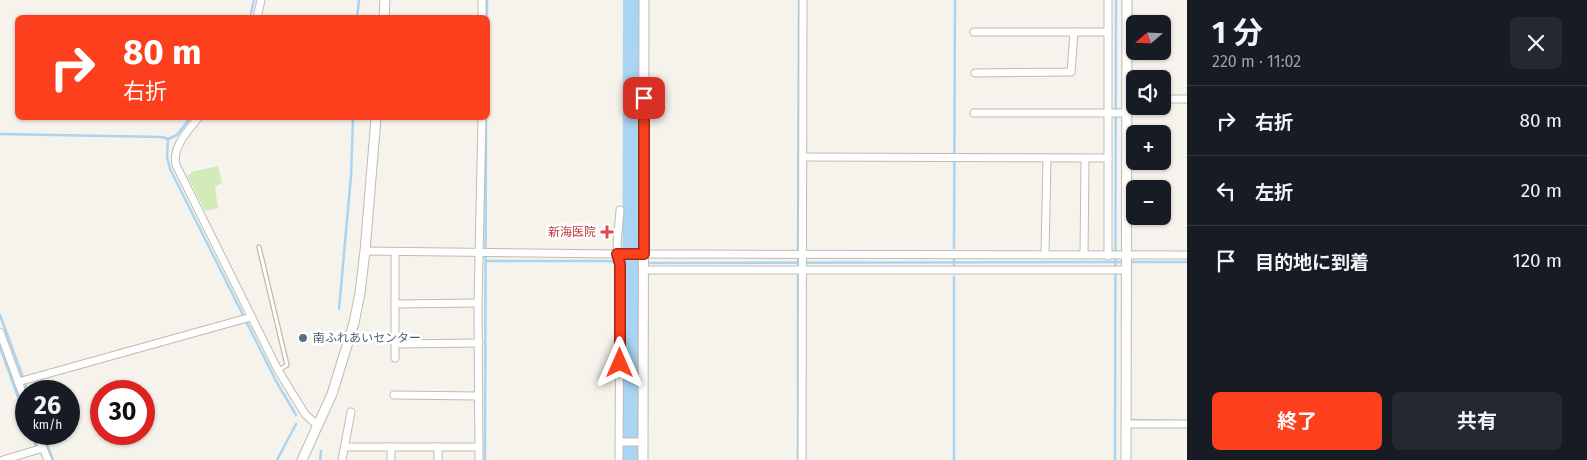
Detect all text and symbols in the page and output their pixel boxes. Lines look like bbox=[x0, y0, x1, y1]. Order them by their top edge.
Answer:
north arrow bbox=[1126, 15, 1171, 60]
map controls bbox=[1126, 15, 1171, 225]
text: 1 分 bbox=[1212, 15, 1263, 51]
button: close bbox=[1510, 17, 1562, 69]
text: 80 m bbox=[123, 31, 202, 73]
icon: right bbox=[40, 35, 105, 100]
text: 220 m · 11:02 bbox=[1212, 52, 1301, 71]
button: sound bbox=[1126, 70, 1171, 115]
pin bbox=[623, 77, 665, 119]
text: 右折 bbox=[123, 78, 167, 105]
icon: arrive bbox=[630, 84, 658, 112]
icon: right bbox=[1212, 107, 1240, 135]
text: 80 m bbox=[1520, 109, 1562, 132]
text: 右折 bbox=[1255, 111, 1293, 134]
button: + bbox=[1126, 125, 1171, 170]
icon: left bbox=[1212, 177, 1240, 205]
text: 20 m bbox=[1521, 179, 1562, 202]
button: − bbox=[1126, 180, 1171, 225]
text: 左折 bbox=[1255, 181, 1293, 204]
place label: 新海医院 bbox=[548, 225, 596, 239]
marker: 新海医院 bbox=[600, 225, 614, 239]
icon: arrive bbox=[1212, 247, 1240, 275]
text: 120 m bbox=[1512, 249, 1562, 272]
text: 目的地に到着 bbox=[1255, 251, 1369, 274]
place label: 南ふれあいセンター bbox=[313, 331, 421, 345]
marker: 南ふれあいセンター bbox=[297, 332, 309, 344]
position arrow bbox=[593, 336, 645, 388]
speed limit sign: 30 bbox=[90, 380, 155, 445]
text: 26 bbox=[34, 391, 61, 421]
button: 終了 bbox=[1212, 392, 1382, 450]
button: 共有 bbox=[1392, 392, 1562, 450]
text: km/h bbox=[33, 418, 62, 432]

